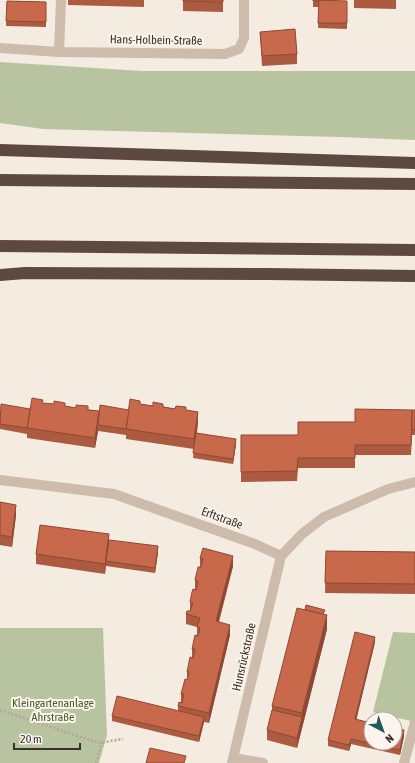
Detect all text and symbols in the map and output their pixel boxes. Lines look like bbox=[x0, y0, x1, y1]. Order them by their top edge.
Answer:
street label: Hans-Holbein-Straße bbox=[110, 32, 202, 48]
street label: Erftstraße bbox=[199, 504, 245, 532]
street label: Hunsrückstraße bbox=[229, 622, 259, 692]
park label: Kleingartenanlage Ahrstraße bbox=[12, 696, 94, 724]
north arrow bbox=[363, 711, 403, 751]
scale bar bbox=[14, 725, 80, 751]
text: 20 m bbox=[20, 732, 42, 746]
text: N bbox=[383, 732, 396, 745]

